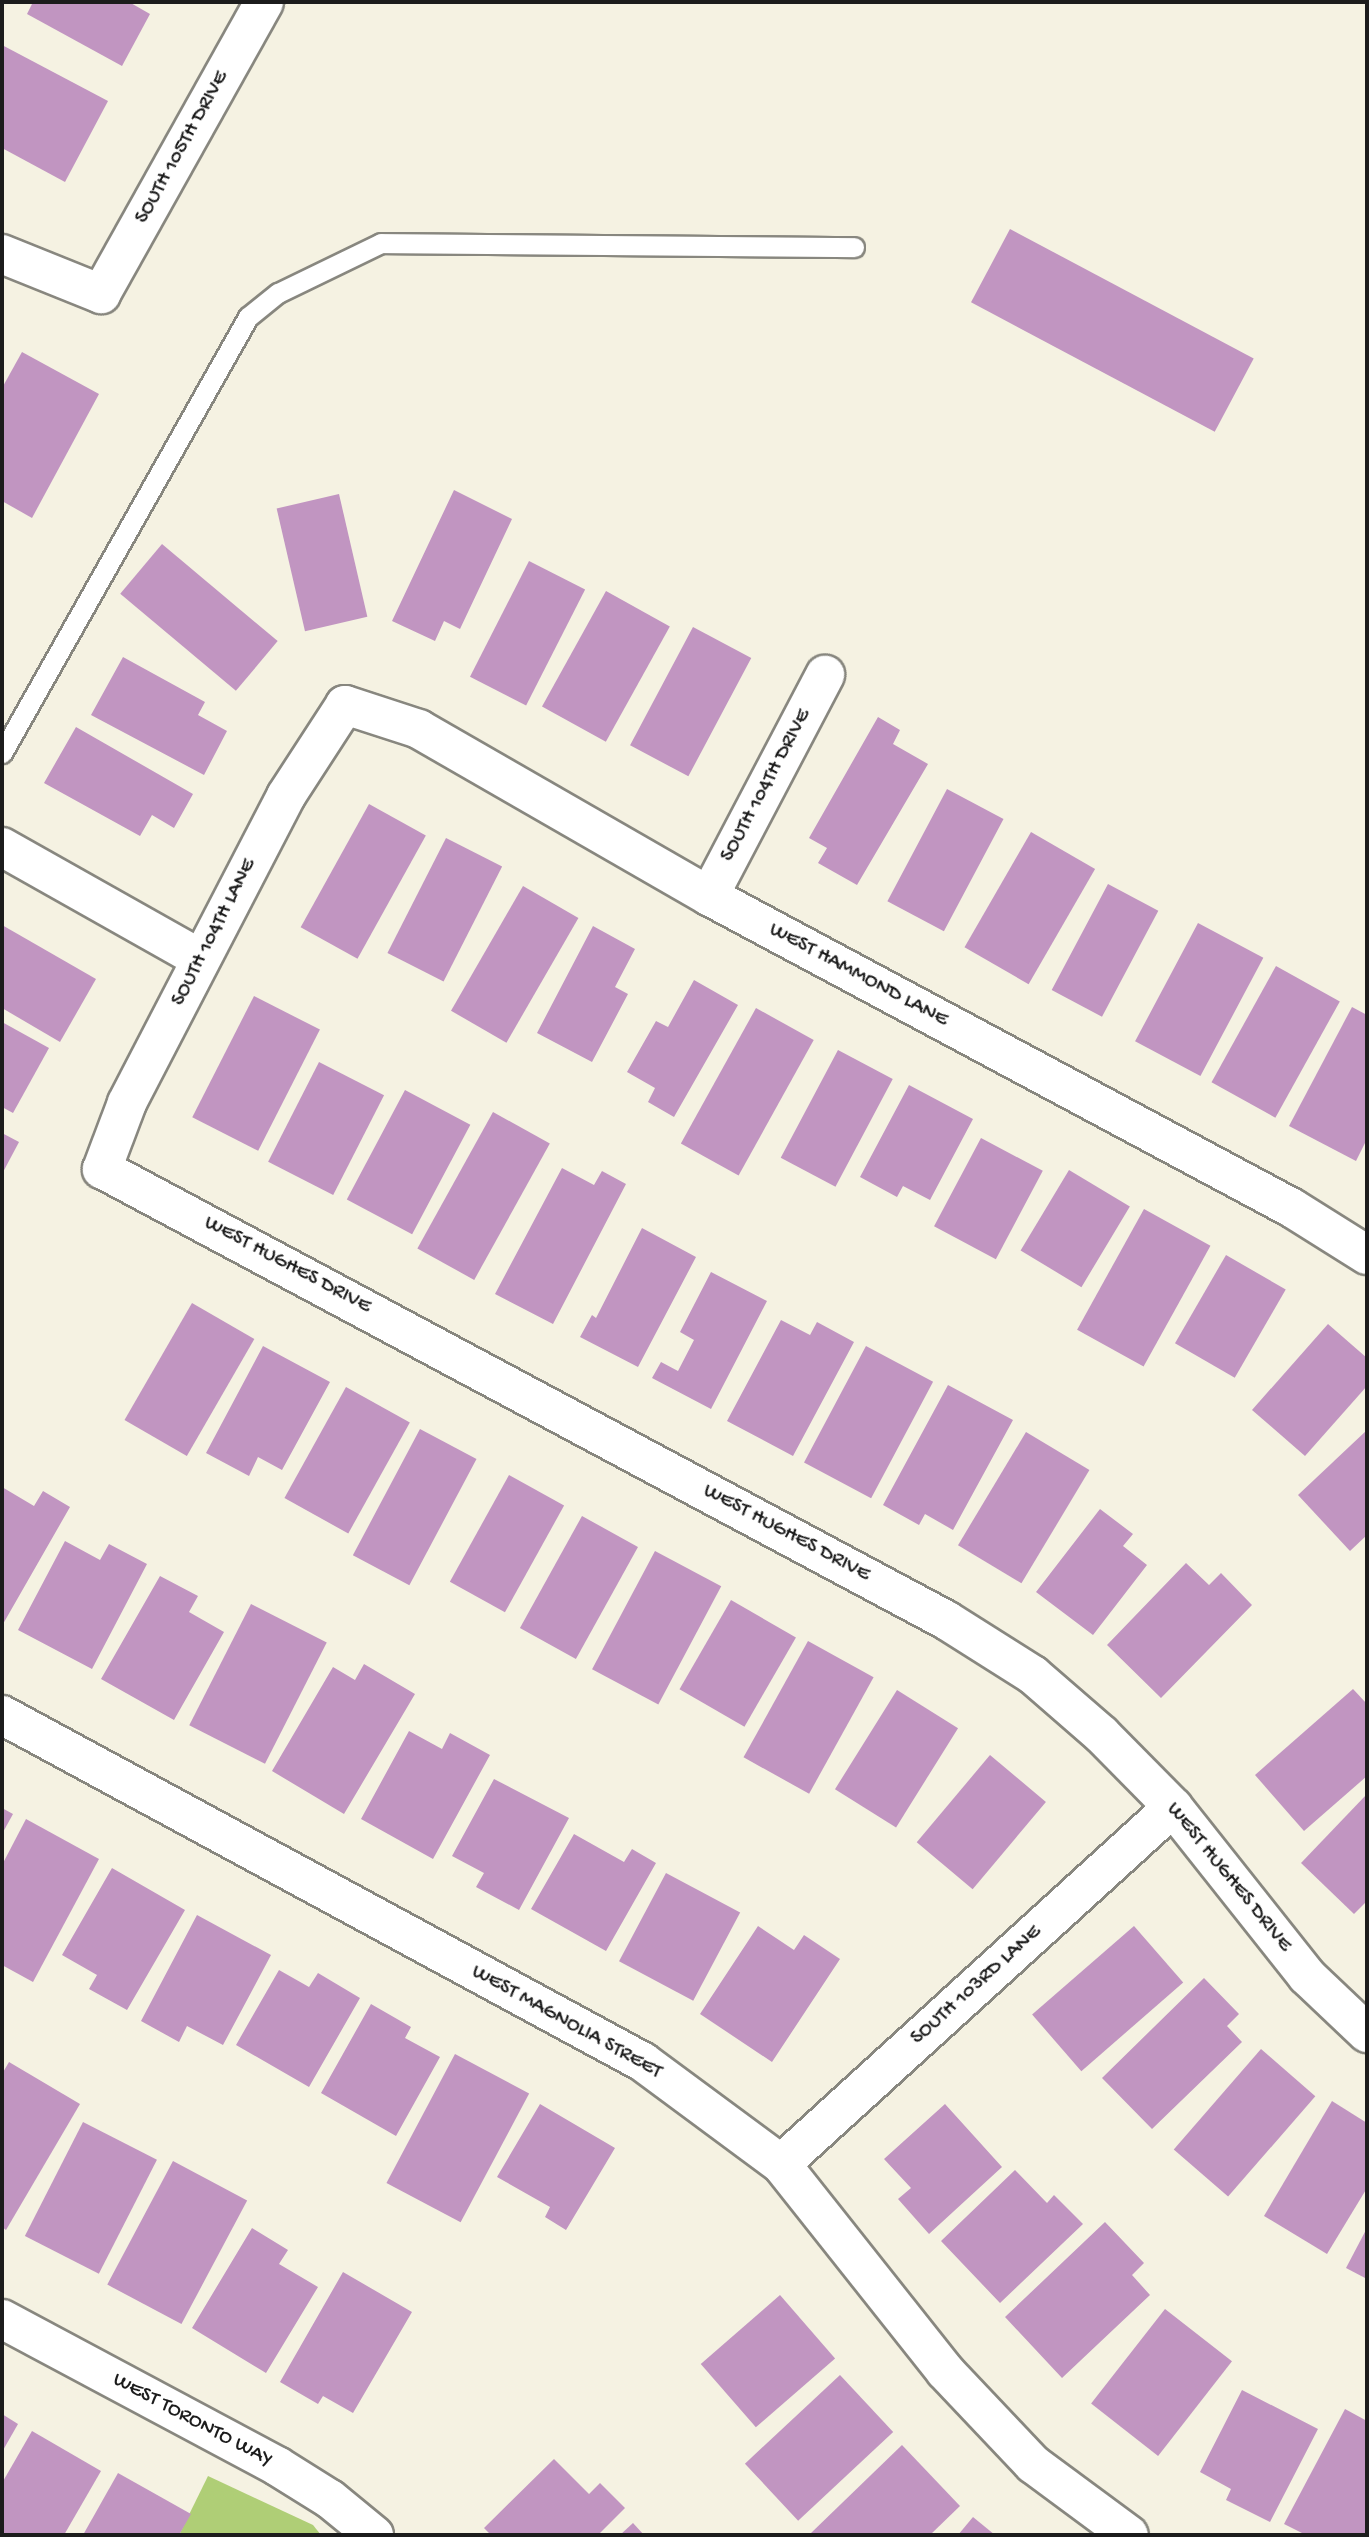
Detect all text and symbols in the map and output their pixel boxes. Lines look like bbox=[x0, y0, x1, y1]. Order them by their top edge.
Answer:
street label: SOUTH 105TH DRIVE bbox=[131, 67, 235, 229]
street label: SOUTH 104TH DRIVE bbox=[716, 705, 818, 867]
street label: SOUTH 104TH LANE bbox=[167, 855, 263, 1011]
street label: WEST HAMMOND LANE bbox=[764, 918, 952, 1034]
street label: WEST HUGHES DRIVE bbox=[199, 1211, 375, 1321]
street label: WEST HUGHES DRIVE bbox=[698, 1479, 874, 1589]
street label: WEST HUGHES DRIVE bbox=[1160, 1798, 1296, 1958]
street label: SOUTH 103RD LANE bbox=[906, 1921, 1048, 2051]
street label: WEST MAGNOLIA STREET bbox=[467, 1960, 665, 2086]
street label: WEST TORONTO WAY bbox=[108, 2368, 276, 2474]

